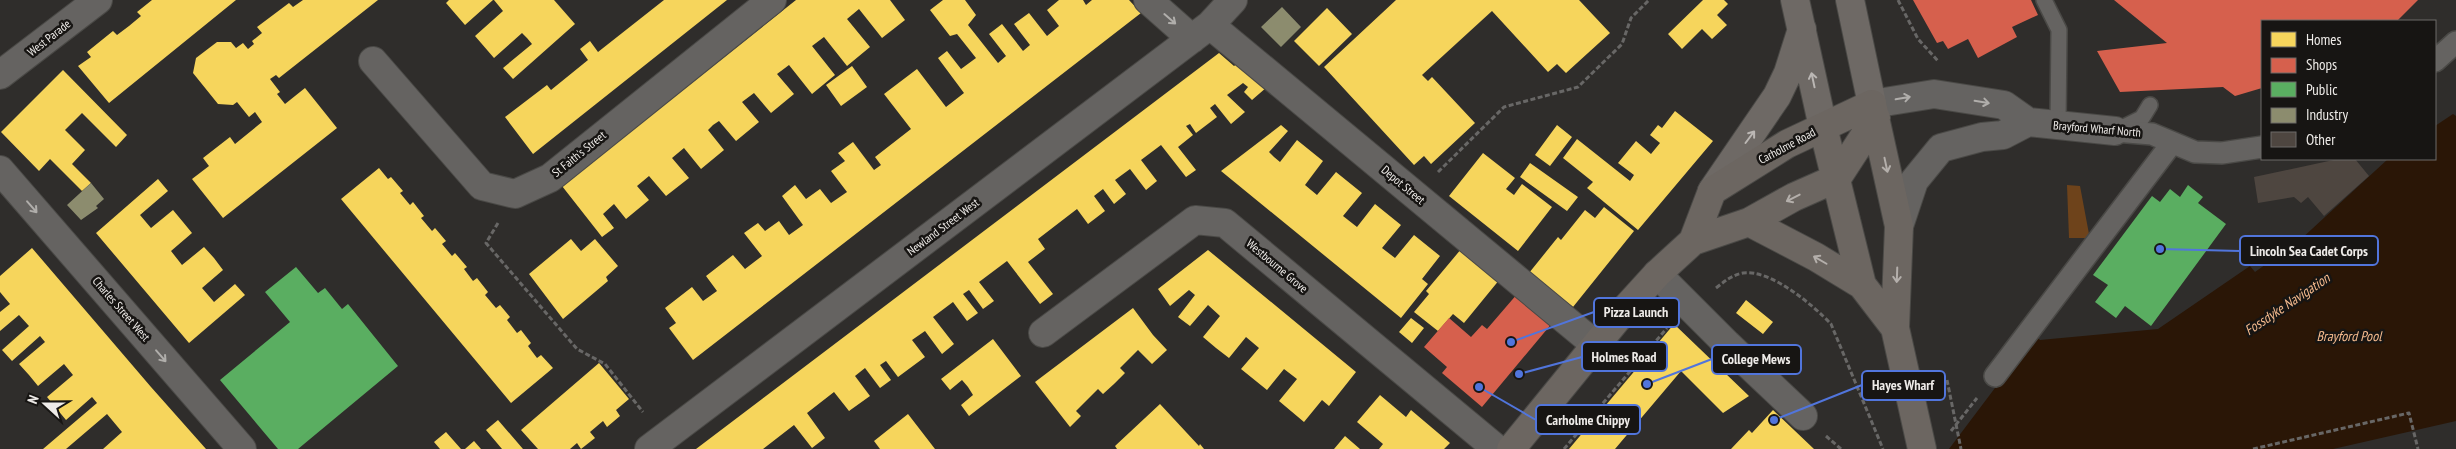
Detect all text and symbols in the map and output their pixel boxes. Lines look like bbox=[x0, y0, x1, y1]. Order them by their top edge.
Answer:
one-way arrow bbox=[1163, 13, 1176, 25]
street label: West Parade bbox=[24, 16, 73, 59]
legend bbox=[2261, 20, 2436, 160]
text: Homes bbox=[2306, 30, 2342, 49]
text: Shops bbox=[2306, 55, 2337, 74]
one-way arrow bbox=[1808, 72, 1817, 88]
text: Public bbox=[2306, 80, 2338, 99]
one-way arrow bbox=[1895, 93, 1911, 103]
one-way arrow bbox=[1974, 97, 1990, 107]
text: Industry bbox=[2306, 105, 2348, 124]
street label: Brayford Wharf North bbox=[2052, 117, 2142, 140]
street label: Carholme Road bbox=[1756, 124, 1818, 167]
street label: St Faith's Street bbox=[549, 127, 609, 180]
text: Other bbox=[2306, 130, 2336, 149]
one-way arrow bbox=[1744, 131, 1755, 144]
one-way arrow bbox=[1882, 157, 1891, 173]
street label: Depot Street bbox=[1378, 162, 1429, 208]
street label: Newland Street West bbox=[904, 194, 982, 259]
one-way arrow bbox=[1786, 194, 1801, 203]
one-way arrow bbox=[26, 200, 38, 213]
street label: Westbourne Grove bbox=[1244, 236, 1311, 296]
callout: Lincoln Sea Cadet Corps bbox=[2240, 236, 2378, 265]
text: Lincoln Sea Cadet Corps bbox=[2250, 242, 2368, 260]
one-way arrow bbox=[1813, 255, 1828, 265]
one-way arrow bbox=[1893, 267, 1902, 283]
water label: Fossdyke Navigation bbox=[2241, 268, 2334, 339]
street label: Charles Street West bbox=[89, 273, 154, 344]
callout: Pizza Launch bbox=[1594, 298, 1679, 327]
text: Pizza Launch bbox=[1604, 303, 1668, 321]
water label: Brayford Pool bbox=[2317, 327, 2383, 345]
callout: Holmes Road bbox=[1582, 342, 1667, 371]
callout: College Mews bbox=[1712, 345, 1801, 374]
text: Holmes Road bbox=[1592, 348, 1656, 366]
one-way arrow bbox=[155, 349, 166, 362]
text: College Mews bbox=[1722, 350, 1790, 368]
callout: Hayes Wharf bbox=[1862, 371, 1945, 400]
text: Hayes Wharf bbox=[1872, 376, 1935, 394]
north arrow bbox=[20, 379, 70, 429]
text: N bbox=[23, 393, 43, 406]
callout: Carholme Chippy bbox=[1536, 405, 1640, 434]
text: Carholme Chippy bbox=[1546, 411, 1630, 429]

